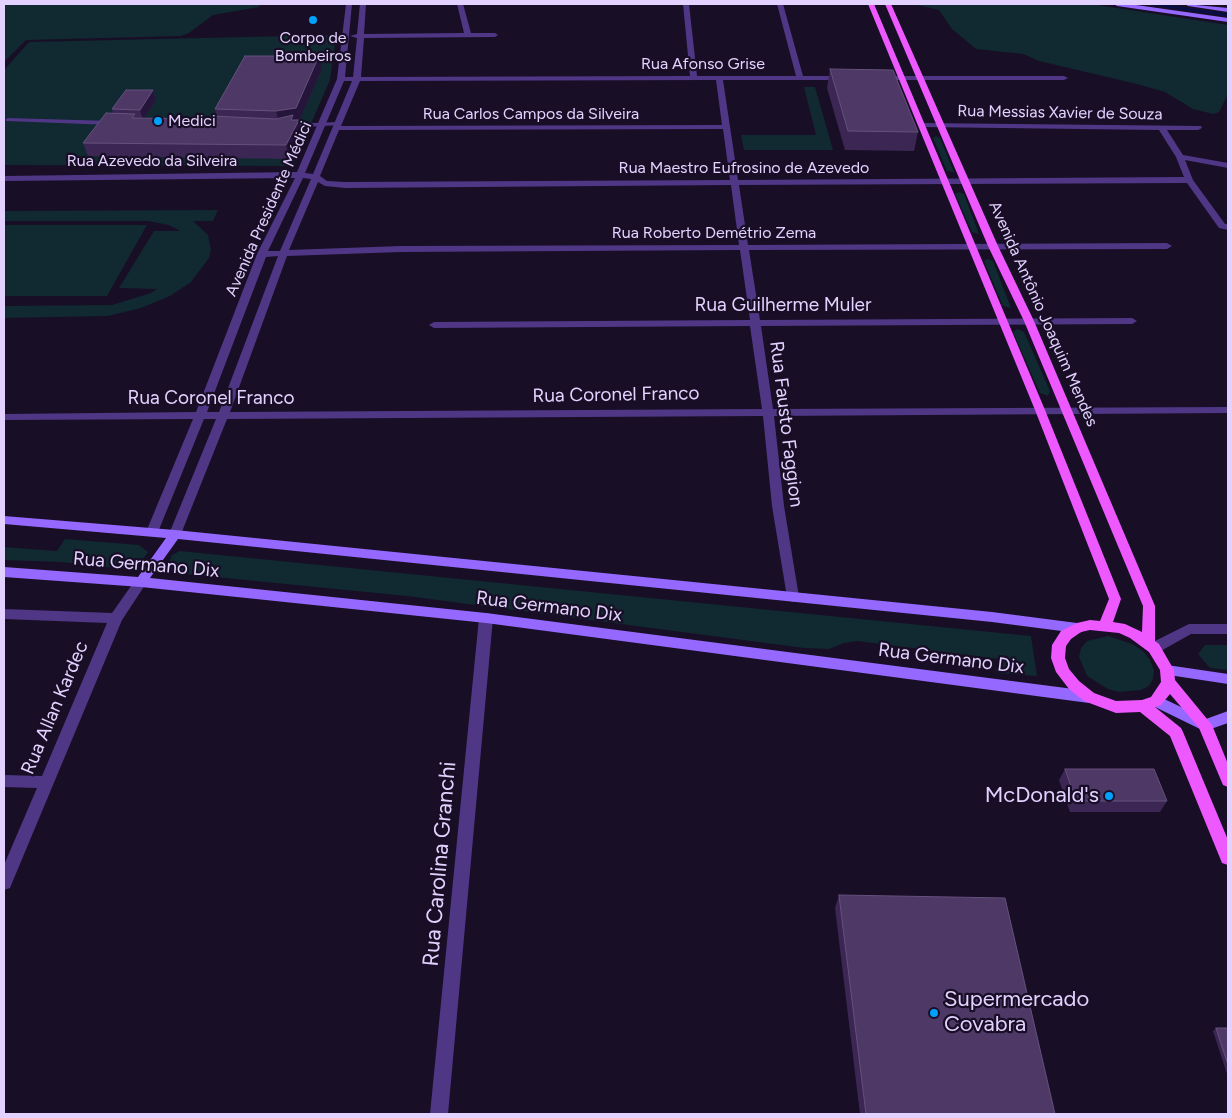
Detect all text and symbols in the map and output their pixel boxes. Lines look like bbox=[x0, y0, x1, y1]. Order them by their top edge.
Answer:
marker: Corpo de Bombeiros bbox=[307, 14, 319, 26]
place label: Corpo de Bombeiros bbox=[275, 28, 351, 66]
street label: Rua Afonso Grise bbox=[641, 54, 765, 74]
street label: Rua Messias Xavier de Souza bbox=[957, 102, 1163, 124]
street label: Rua Carlos Campos da Silveira bbox=[423, 104, 639, 124]
place label: Medici bbox=[168, 111, 216, 131]
marker: Medici bbox=[152, 115, 164, 127]
street label: Avenida Presidente Médici bbox=[222, 118, 316, 300]
street label: Rua Azevedo da Silveira bbox=[67, 151, 237, 171]
street label: Rua Maestro Eufrosino de Azevedo bbox=[619, 158, 869, 178]
street label: Avenida Antônio Joaquim Mendes bbox=[985, 198, 1101, 430]
street label: Rua Roberto Demétrio Zema bbox=[612, 223, 816, 243]
street label: Rua Guilherme Muler bbox=[695, 294, 871, 316]
street label: Rua Fausto Faggion bbox=[764, 340, 808, 508]
street label: Rua Coronel Franco bbox=[532, 382, 700, 408]
street label: Rua Coronel Franco bbox=[127, 387, 295, 409]
street label: Rua Germano Dix bbox=[72, 547, 220, 583]
street label: Rua Germano Dix bbox=[475, 587, 623, 627]
street label: Rua Allan Kardec bbox=[17, 638, 93, 778]
street label: Rua Germano Dix bbox=[877, 639, 1025, 679]
street label: Rua Carolina Granchi bbox=[418, 760, 462, 968]
place label: McDonald's bbox=[985, 783, 1099, 809]
marker: McDonald's bbox=[1103, 790, 1115, 802]
place label: Supermercado Covabra bbox=[944, 987, 1089, 1038]
marker: Supermercado Covabra bbox=[928, 1007, 940, 1019]

